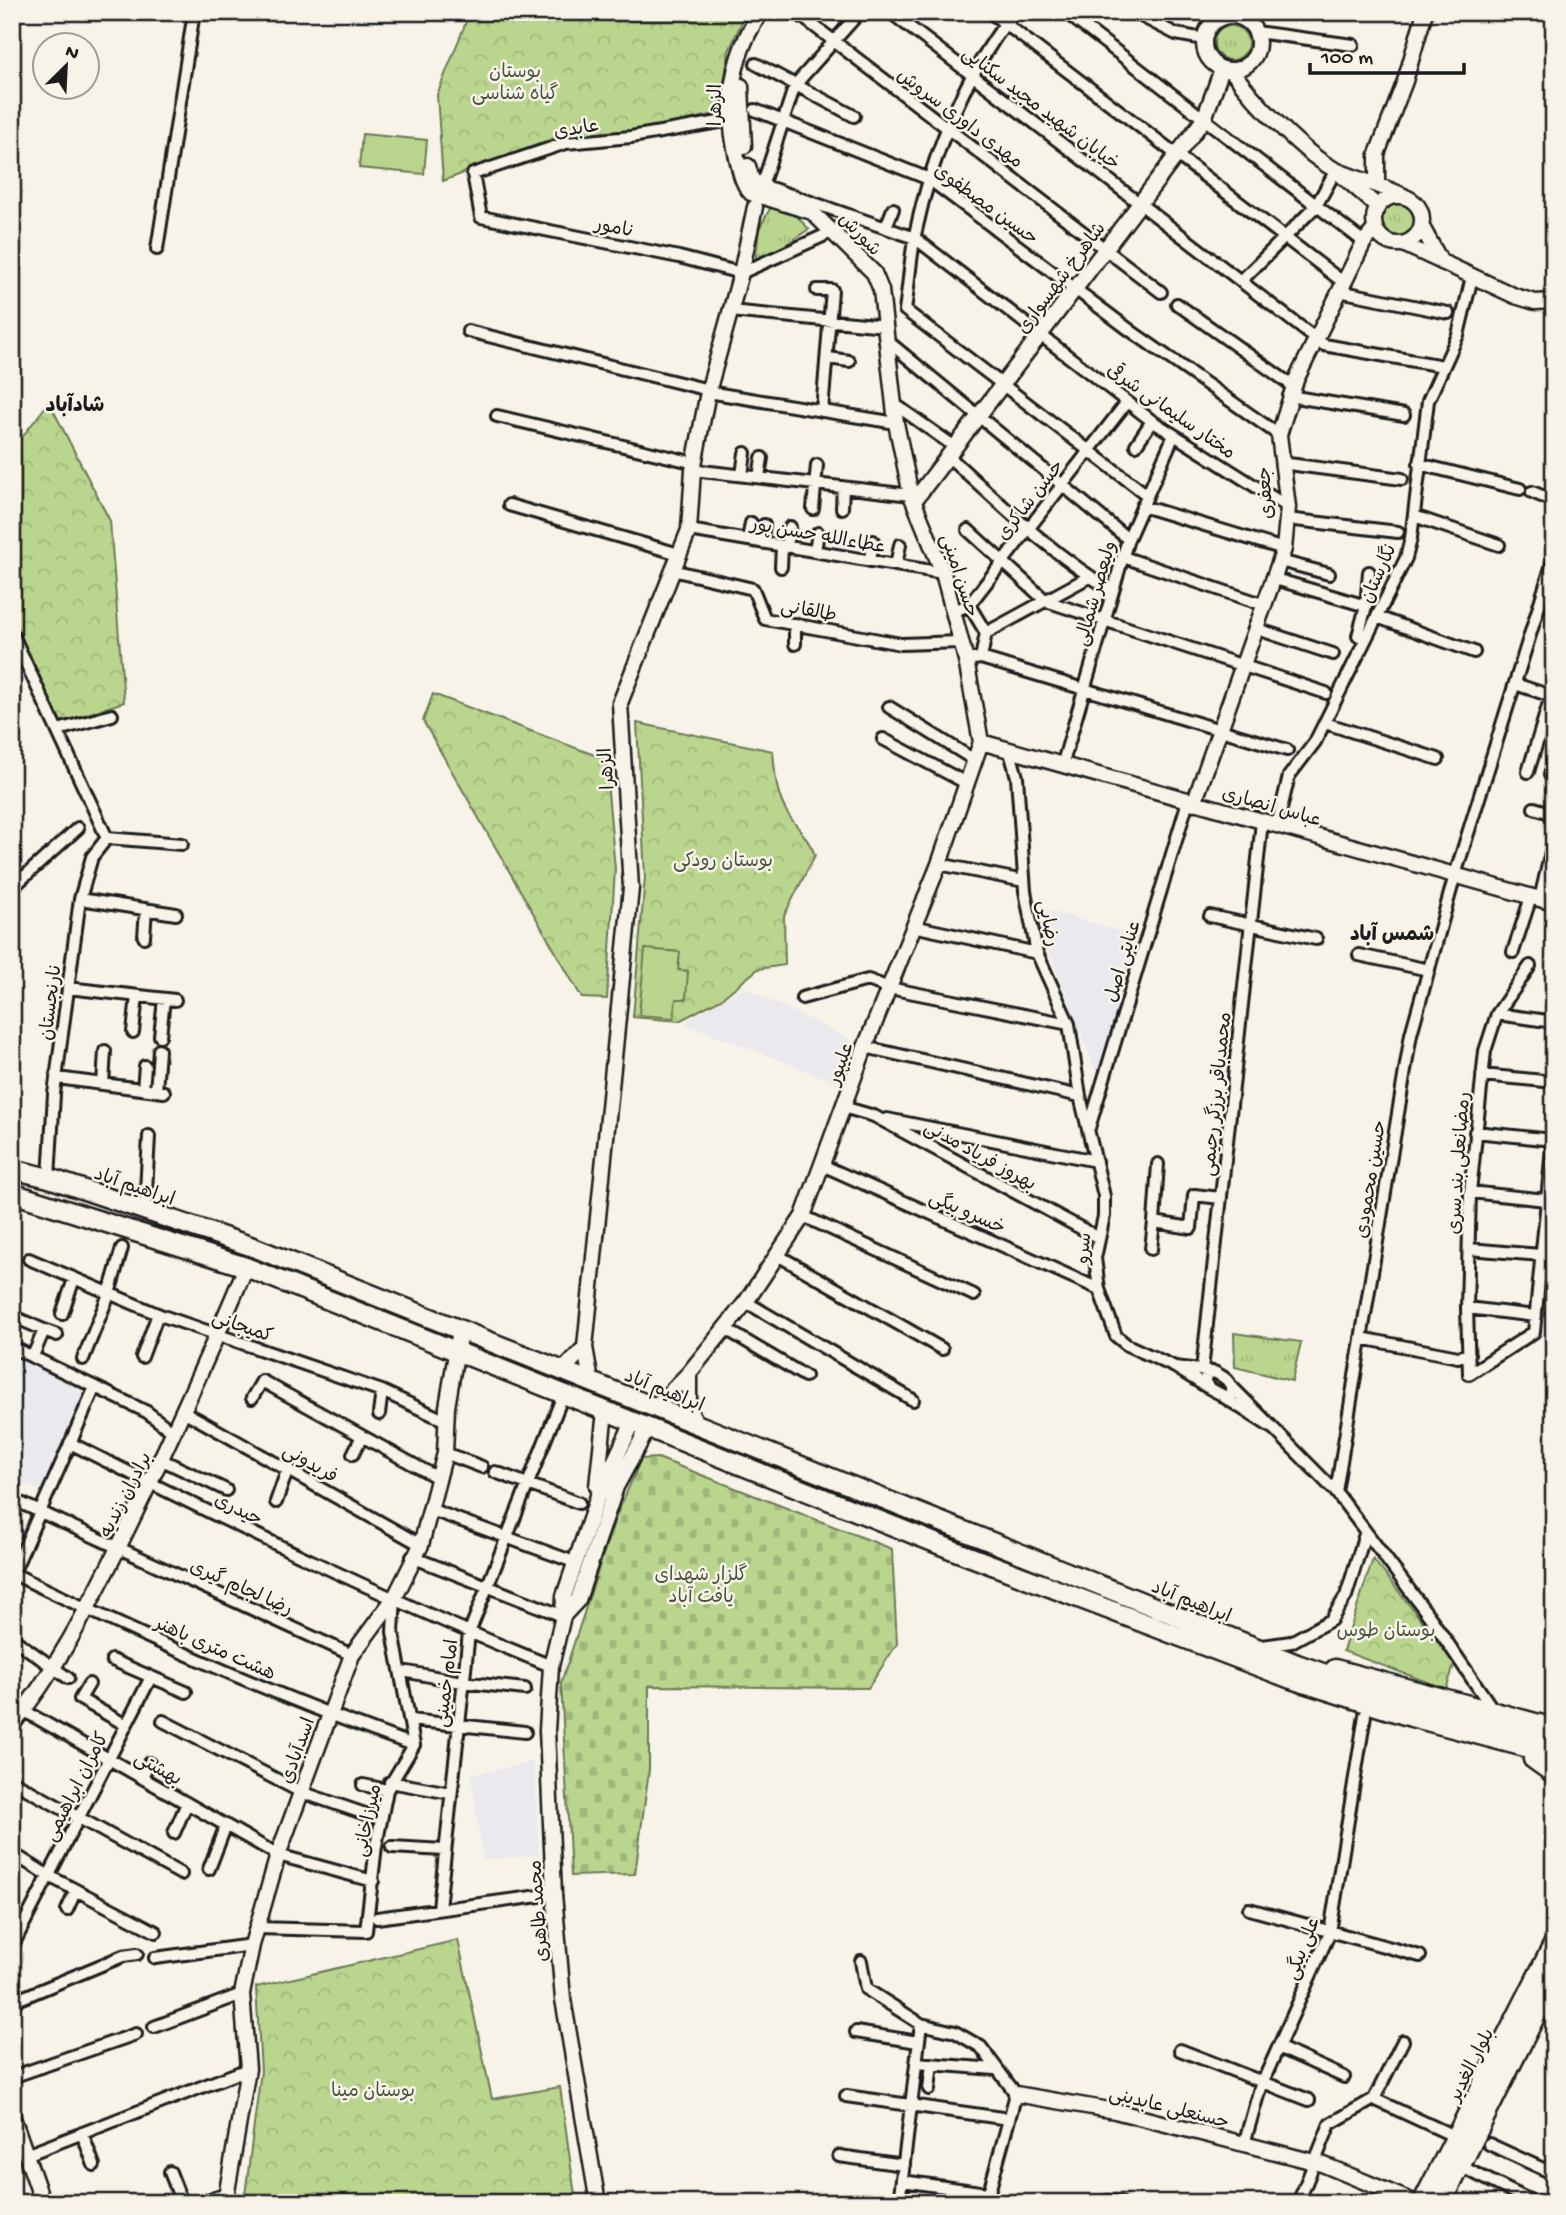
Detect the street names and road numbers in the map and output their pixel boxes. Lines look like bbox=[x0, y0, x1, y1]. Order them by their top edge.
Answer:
street label: خیابان شهید مجید سکنایی bbox=[956, 43, 1123, 177]
street label: مهدی داوری سروش bbox=[891, 65, 1027, 175]
street label: الزهرا bbox=[706, 84, 729, 126]
street label: عابدی bbox=[552, 116, 601, 145]
street label: حسین مصطفوی bbox=[928, 160, 1042, 251]
street label: شورش bbox=[832, 209, 885, 262]
street label: نامور bbox=[591, 214, 636, 244]
street label: شاهرخ شهسواری bbox=[1013, 219, 1112, 340]
street label: مختار سلیمانی شرقی bbox=[1101, 357, 1241, 466]
street label: حسن شاکری bbox=[993, 456, 1070, 546]
street label: جعفری bbox=[1254, 466, 1281, 520]
street label: عطاءالله حسن پور bbox=[747, 514, 888, 561]
street label: حسن امینی bbox=[933, 532, 982, 621]
street label: ولیعصر شمالی bbox=[1071, 539, 1123, 649]
street label: نگارستان bbox=[1355, 540, 1403, 608]
street label: طالقانی bbox=[779, 596, 838, 629]
street label: الزهرا bbox=[596, 747, 621, 791]
street label: عباس انصاری bbox=[1219, 783, 1323, 833]
street label: رضایی bbox=[1030, 898, 1063, 949]
street label: عنایتی اصل bbox=[1101, 918, 1148, 1006]
street label: نارنجستان bbox=[36, 963, 69, 1042]
street label: محمدباقر برزگر رحیمی bbox=[1196, 1011, 1239, 1178]
street label: علیپور bbox=[823, 1040, 861, 1091]
street label: رمضانعلی بند سری bbox=[1444, 1091, 1477, 1235]
street label: بهروز فریاد مدنی bbox=[919, 1117, 1039, 1197]
street label: حسین محمودی bbox=[1352, 1119, 1393, 1240]
street label: ابراهیم آباد bbox=[90, 1162, 178, 1213]
street label: خسرو بیگی bbox=[925, 1185, 1009, 1241]
street label: سرو bbox=[1072, 1231, 1099, 1266]
street label: کمیجانی bbox=[208, 1307, 275, 1349]
street label: ابراهیم آباد bbox=[620, 1364, 708, 1419]
street label: فریدونی bbox=[278, 1440, 341, 1490]
street label: برادران زندیه bbox=[96, 1449, 158, 1542]
street label: حیدری bbox=[210, 1490, 265, 1533]
street label: رضا لجام گیری bbox=[185, 1554, 297, 1622]
street label: ابراهیم آباد bbox=[1147, 1575, 1235, 1630]
street label: هشت متری باهنر bbox=[149, 1613, 278, 1687]
street label: امام خمینی bbox=[432, 1638, 465, 1729]
street label: اسدآبادی bbox=[275, 1714, 322, 1788]
street label: کامران ابراهیمی bbox=[41, 1729, 116, 1846]
street label: بهشتی bbox=[129, 1748, 185, 1792]
street label: میرزاخانی bbox=[351, 1782, 388, 1859]
street label: محمد طاهری bbox=[525, 1859, 556, 1963]
street label: علی بیگی bbox=[1280, 1914, 1327, 1984]
street label: بلوار الغدیر bbox=[1444, 2025, 1501, 2108]
street label: حسنعلی عابدینی bbox=[1106, 2084, 1231, 2135]

